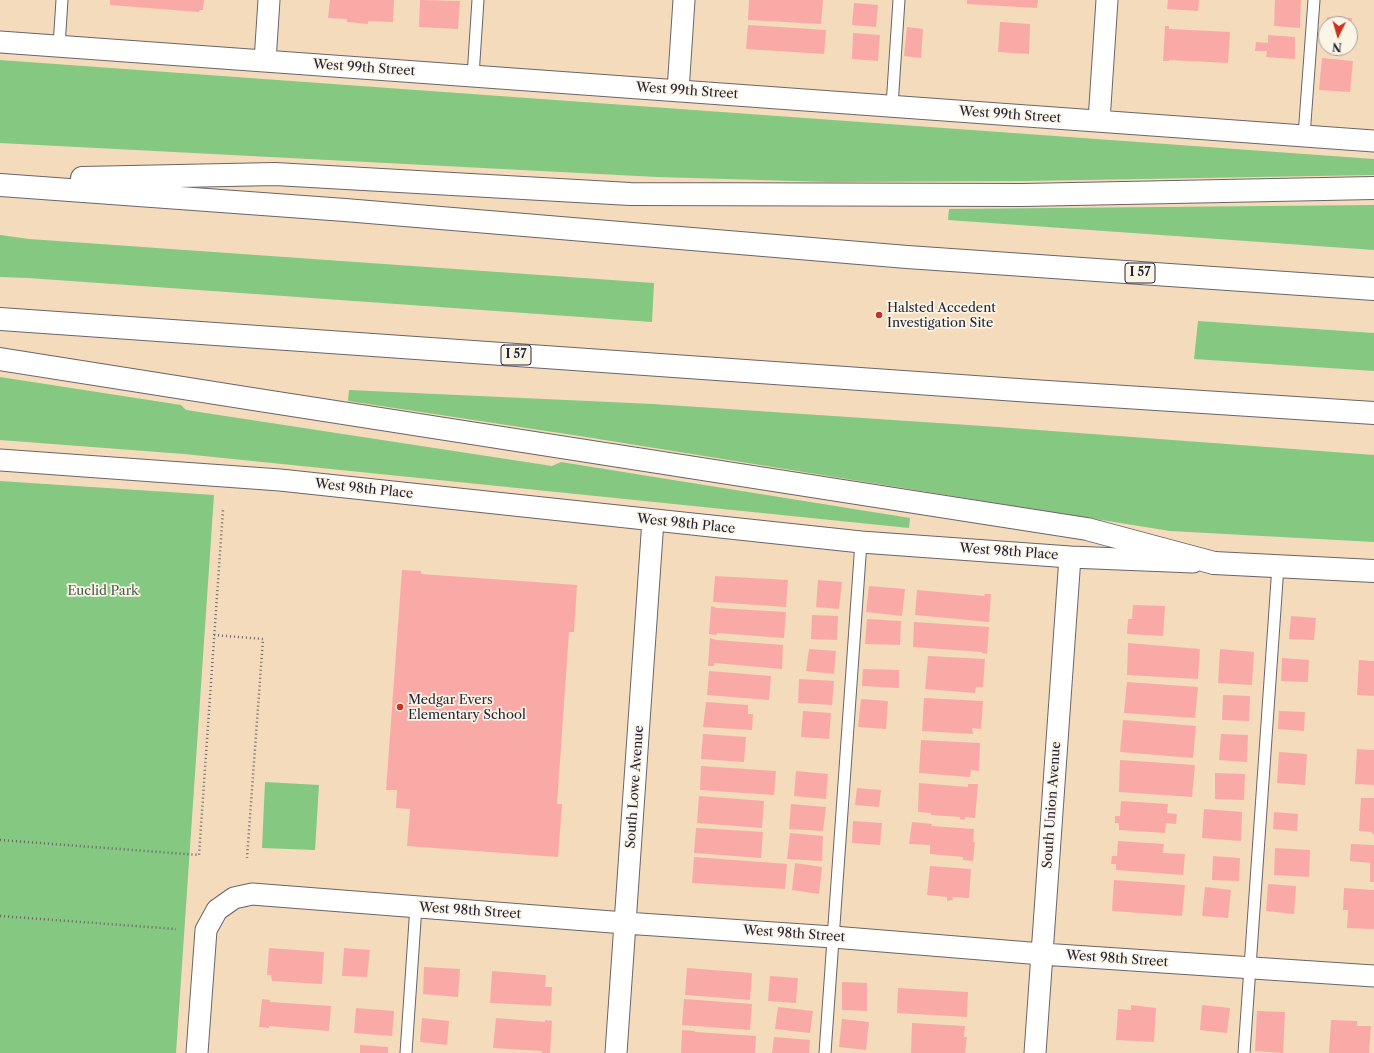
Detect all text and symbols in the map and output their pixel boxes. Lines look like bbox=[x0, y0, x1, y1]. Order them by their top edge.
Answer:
north arrow bbox=[1318, 16, 1358, 56]
text: N bbox=[1332, 40, 1342, 54]
street label: West 99th Street bbox=[312, 57, 416, 79]
street label: West 99th Street bbox=[635, 80, 739, 102]
street label: West 99th Street bbox=[958, 104, 1062, 126]
road number: I 57 bbox=[1125, 263, 1155, 283]
place label: Halsted Accedent Investigation Site bbox=[887, 300, 996, 331]
marker: Halsted Accedent Investigation Site bbox=[874, 310, 884, 320]
road number: I 57 bbox=[501, 345, 531, 365]
street label: West 98th Place bbox=[314, 476, 414, 502]
street label: West 98th Place bbox=[636, 511, 736, 537]
street label: West 98th Place bbox=[959, 541, 1059, 563]
park label: Euclid Park bbox=[67, 583, 139, 599]
place label: Medgar Evers Elementary School bbox=[408, 692, 526, 723]
marker: Medgar Evers Elementary School bbox=[395, 702, 405, 712]
street label: South Lowe Avenue bbox=[623, 725, 647, 849]
street label: South Union Avenue bbox=[1040, 741, 1064, 869]
street label: West 98th Street bbox=[418, 900, 522, 922]
street label: West 98th Street bbox=[742, 923, 846, 945]
street label: West 98th Street bbox=[1065, 948, 1169, 970]

